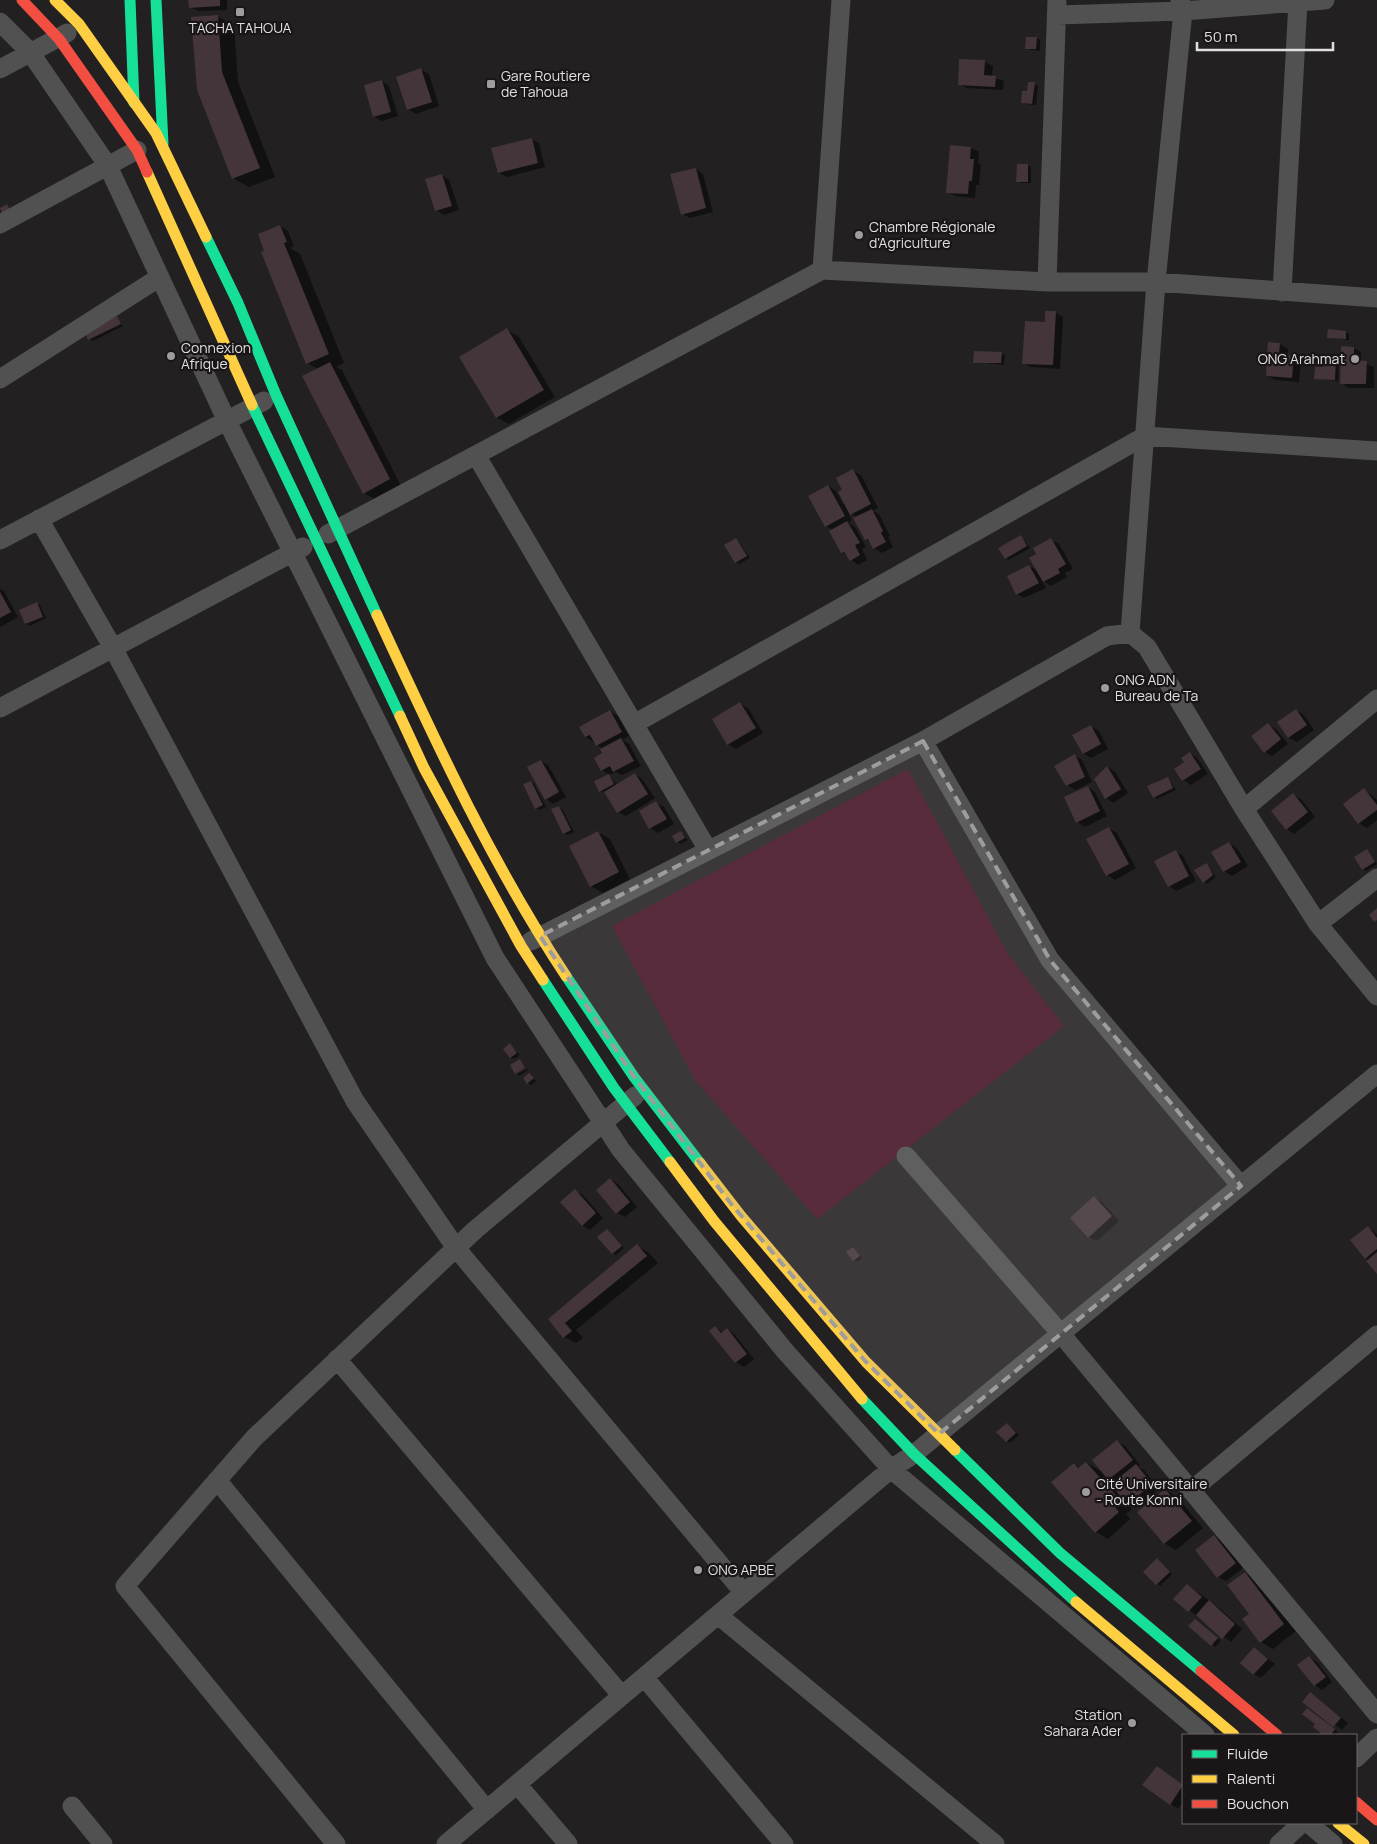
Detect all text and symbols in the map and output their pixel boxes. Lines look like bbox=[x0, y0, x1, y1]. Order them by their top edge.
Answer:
marker: TACHA TAHOUA bbox=[234, 6, 246, 18]
place label: TACHA TAHOUA bbox=[189, 18, 292, 37]
scale bar bbox=[1197, 20, 1333, 52]
text: 50 m bbox=[1204, 26, 1238, 47]
place label: Gare Routiere de Tahoua bbox=[501, 66, 590, 101]
marker: Gare Routiere de Tahoua bbox=[485, 78, 497, 90]
place label: Chambre Régionale d'Agriculture bbox=[869, 217, 996, 252]
marker: Chambre Régionale d'Agriculture bbox=[853, 229, 865, 241]
place label: Connexion Afrique bbox=[181, 338, 251, 373]
place label: ONG Arahmat bbox=[1258, 349, 1345, 368]
marker: Connexion Afrique bbox=[165, 350, 177, 362]
marker: ONG Arahmat bbox=[1349, 353, 1361, 365]
place label: ONG ADN Bureau de Ta bbox=[1115, 670, 1198, 705]
marker: ONG ADN Bureau de Ta bbox=[1099, 682, 1111, 694]
place label: Cité Universitaire - Route Konni bbox=[1096, 1474, 1207, 1509]
marker: Cité Universitaire - Route Konni bbox=[1080, 1486, 1092, 1498]
place label: ONG APBE bbox=[708, 1560, 774, 1579]
marker: ONG APBE bbox=[692, 1564, 704, 1576]
place label: Station Sahara Ader bbox=[1044, 1705, 1122, 1740]
marker: Station Sahara Ader bbox=[1126, 1717, 1138, 1729]
legend bbox=[1182, 1734, 1357, 1824]
text: Fluide bbox=[1227, 1743, 1268, 1764]
text: Ralenti bbox=[1227, 1768, 1275, 1789]
text: Bouchon bbox=[1227, 1793, 1289, 1814]

